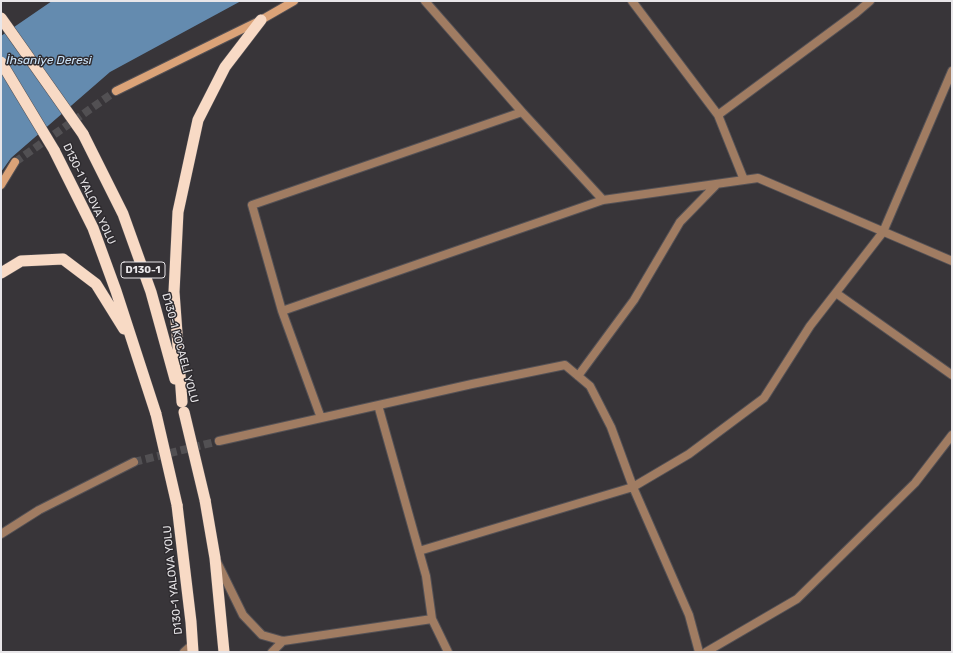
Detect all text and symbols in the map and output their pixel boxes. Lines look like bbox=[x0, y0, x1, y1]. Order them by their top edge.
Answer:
water label: İhsaniye Deresi bbox=[6, 54, 92, 68]
street label: D130-1 YALOVA YOLU bbox=[60, 141, 118, 247]
road number: D130-1 bbox=[121, 262, 165, 278]
street label: D130-1 KOCAELİ YOLU bbox=[159, 292, 201, 404]
street label: D130-1 YALOVA YOLU bbox=[161, 525, 185, 635]

